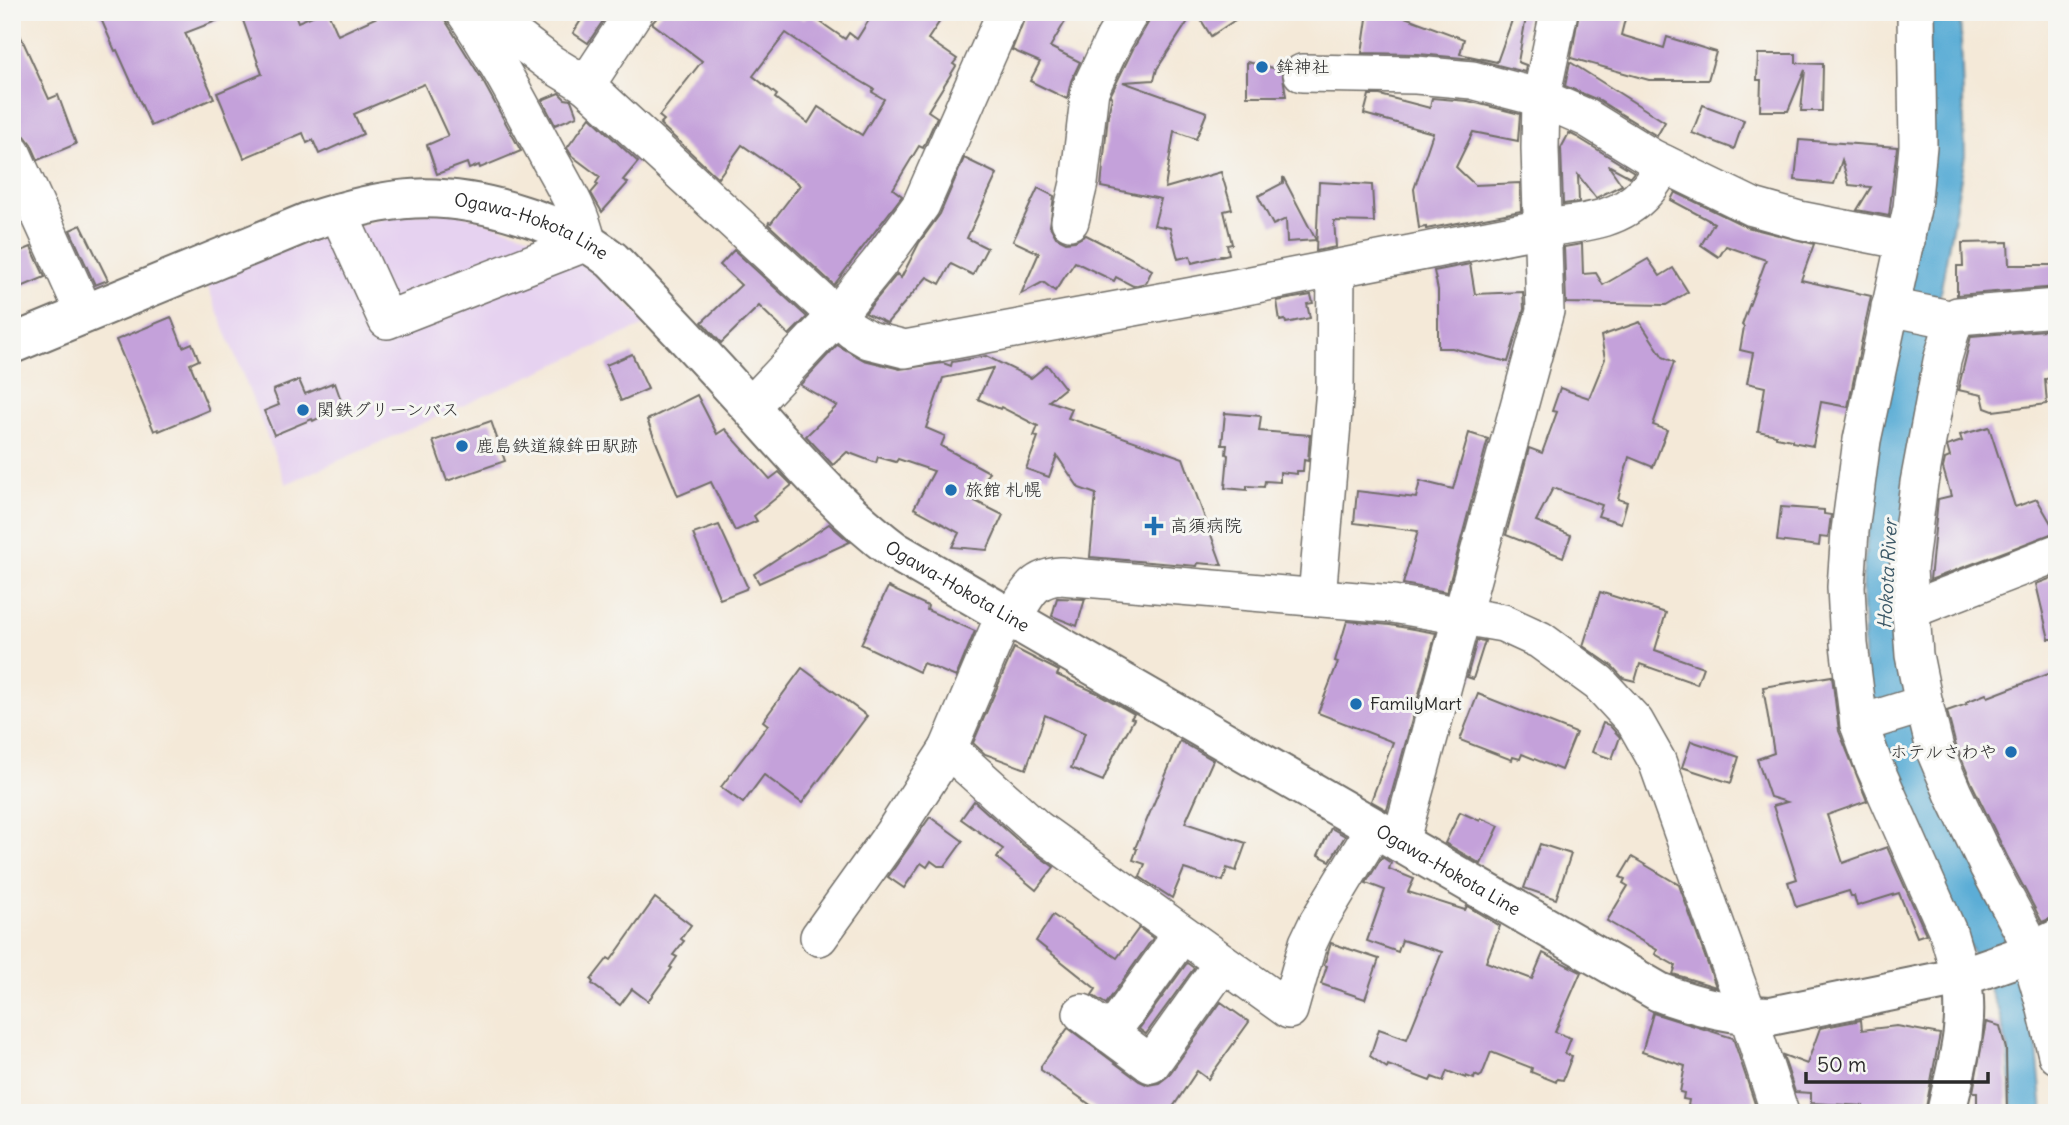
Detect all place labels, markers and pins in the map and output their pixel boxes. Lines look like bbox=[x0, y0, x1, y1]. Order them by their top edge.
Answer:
place label: 鉾神社 bbox=[1276, 55, 1330, 78]
marker: 鉾神社 bbox=[1254, 59, 1270, 75]
place label: 関鉄グリーンバス bbox=[317, 398, 459, 421]
marker: 関鉄グリーンバス bbox=[295, 402, 311, 418]
place label: 鹿島鉄道線鉾田駅跡 bbox=[476, 434, 638, 457]
marker: 鹿島鉄道線鉾田駅跡 bbox=[454, 438, 470, 454]
place label: 旅館 札幌 bbox=[965, 478, 1041, 501]
marker: 旅館 札幌 bbox=[943, 482, 959, 498]
place label: 高須病院 bbox=[1170, 514, 1242, 537]
marker: 高須病院 bbox=[1144, 516, 1164, 536]
place label: FamilyMart bbox=[1370, 692, 1462, 715]
marker: FamilyMart bbox=[1348, 696, 1364, 712]
place label: ホテルさわや bbox=[1890, 740, 1997, 763]
marker: ホテルさわや bbox=[2003, 744, 2019, 760]

